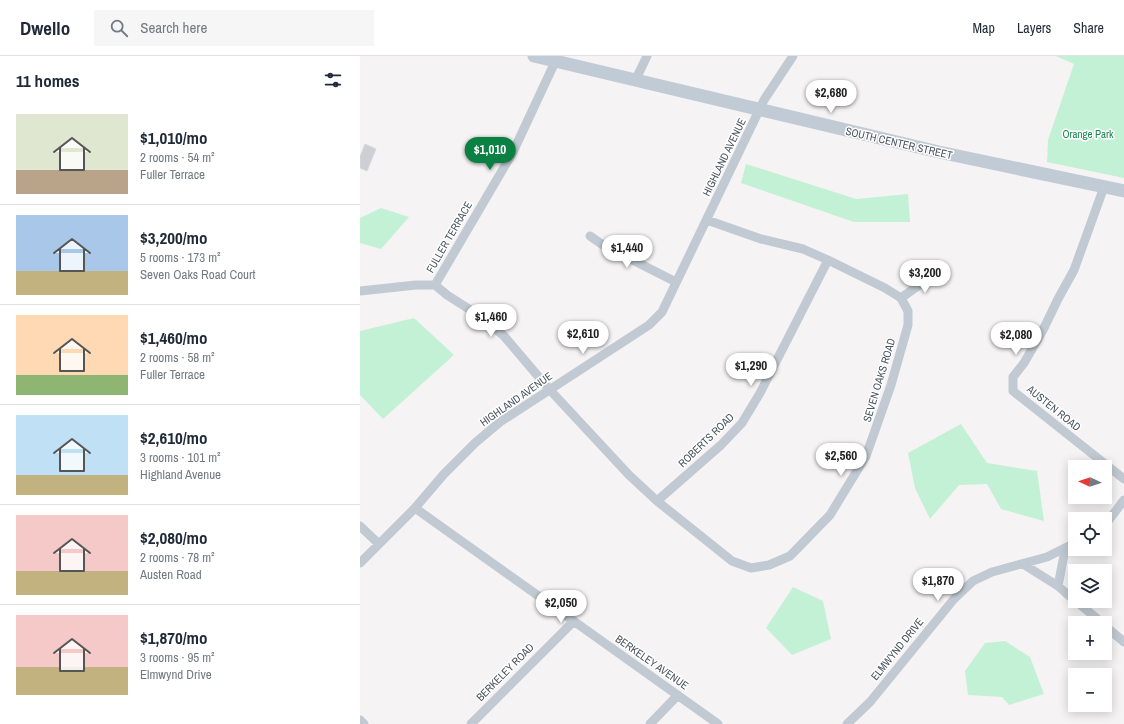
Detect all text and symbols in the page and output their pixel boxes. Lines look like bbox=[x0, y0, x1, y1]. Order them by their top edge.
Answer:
search box bbox=[94, 10, 374, 46]
text: Dwello bbox=[20, 15, 70, 41]
icon: search bbox=[108, 17, 130, 39]
text: Search here bbox=[140, 17, 207, 38]
text: Map bbox=[973, 19, 995, 37]
text: Layers bbox=[1017, 19, 1051, 37]
text: Share bbox=[1073, 19, 1104, 37]
text: 11 homes bbox=[16, 69, 80, 92]
icon: filters bbox=[322, 69, 344, 91]
pin: $2,680 bbox=[798, 80, 864, 114]
text: $2,680 bbox=[815, 84, 847, 101]
street label: HIGHLAND AVENUE bbox=[699, 116, 749, 198]
street label: SOUTH CENTER STREET bbox=[844, 124, 954, 162]
text: $1,010/mo bbox=[140, 126, 207, 149]
park label: Orange Park bbox=[1062, 127, 1114, 141]
icon: home bbox=[48, 130, 96, 178]
pin: $1,010 bbox=[457, 137, 523, 171]
text: $1,010 bbox=[474, 141, 506, 158]
text: 2 rooms · 54 m² bbox=[140, 149, 215, 166]
text: Fuller Terrace bbox=[140, 166, 205, 183]
street label: FULLER TERRACE bbox=[423, 199, 475, 275]
text: $3,200/mo bbox=[140, 226, 207, 249]
icon: home bbox=[48, 231, 96, 279]
pin: $1,440 bbox=[594, 235, 660, 269]
text: $1,440 bbox=[611, 239, 643, 256]
text: 5 rooms · 173 m² bbox=[140, 249, 221, 266]
pin: $3,200 bbox=[892, 260, 958, 294]
text: $3,200 bbox=[909, 264, 941, 281]
text: Seven Oaks Road Court bbox=[140, 266, 256, 283]
pin: $1,460 bbox=[458, 304, 524, 338]
text: $1,460 bbox=[475, 308, 507, 325]
pin: $2,610 bbox=[550, 321, 616, 355]
pin: $2,080 bbox=[983, 322, 1049, 356]
text: $2,610 bbox=[567, 325, 599, 342]
text: $1,460/mo bbox=[140, 326, 207, 349]
text: $2,080 bbox=[1000, 326, 1032, 343]
icon: home bbox=[48, 331, 96, 379]
street label: SEVEN OAKS ROAD bbox=[860, 336, 898, 424]
text: 2 rooms · 58 m² bbox=[140, 349, 215, 366]
pin: $1,290 bbox=[718, 353, 784, 387]
text: $1,290 bbox=[735, 357, 767, 374]
text: Fuller Terrace bbox=[140, 366, 205, 383]
street label: HIGHLAND AVENUE bbox=[477, 369, 555, 429]
street label: AUSTEN ROAD bbox=[1023, 381, 1084, 434]
street label: ROBERTS ROAD bbox=[675, 410, 737, 470]
text: $2,610/mo bbox=[140, 426, 207, 449]
icon: home bbox=[48, 431, 96, 479]
pin: $2,560 bbox=[808, 443, 874, 477]
text: $2,560 bbox=[825, 447, 857, 464]
text: 3 rooms · 101 m² bbox=[140, 449, 221, 466]
north arrow bbox=[1068, 460, 1112, 504]
map controls bbox=[1068, 460, 1112, 712]
text: Highland Avenue bbox=[140, 466, 221, 483]
button: locate bbox=[1068, 512, 1112, 556]
text: $2,080/mo bbox=[140, 526, 207, 549]
icon: home bbox=[48, 531, 96, 579]
text: 2 rooms · 78 m² bbox=[140, 549, 215, 566]
button: layers bbox=[1068, 564, 1112, 608]
text: Austen Road bbox=[140, 566, 202, 583]
pin: $1,870 bbox=[905, 568, 971, 602]
text: $1,870 bbox=[922, 572, 954, 589]
pin: $2,050 bbox=[528, 590, 594, 624]
text: $2,050 bbox=[545, 594, 577, 611]
street label: ELMWYND DRIVE bbox=[868, 615, 926, 683]
button: + bbox=[1068, 616, 1112, 660]
text: $1,870/mo bbox=[140, 626, 207, 649]
icon: home bbox=[48, 631, 96, 679]
street label: BERKELEY AVENUE bbox=[613, 632, 691, 692]
street label: BERKELEY ROAD bbox=[473, 640, 537, 704]
text: 3 rooms · 95 m² bbox=[140, 649, 215, 666]
text: Elmwynd Drive bbox=[140, 666, 212, 683]
button: − bbox=[1068, 668, 1112, 712]

